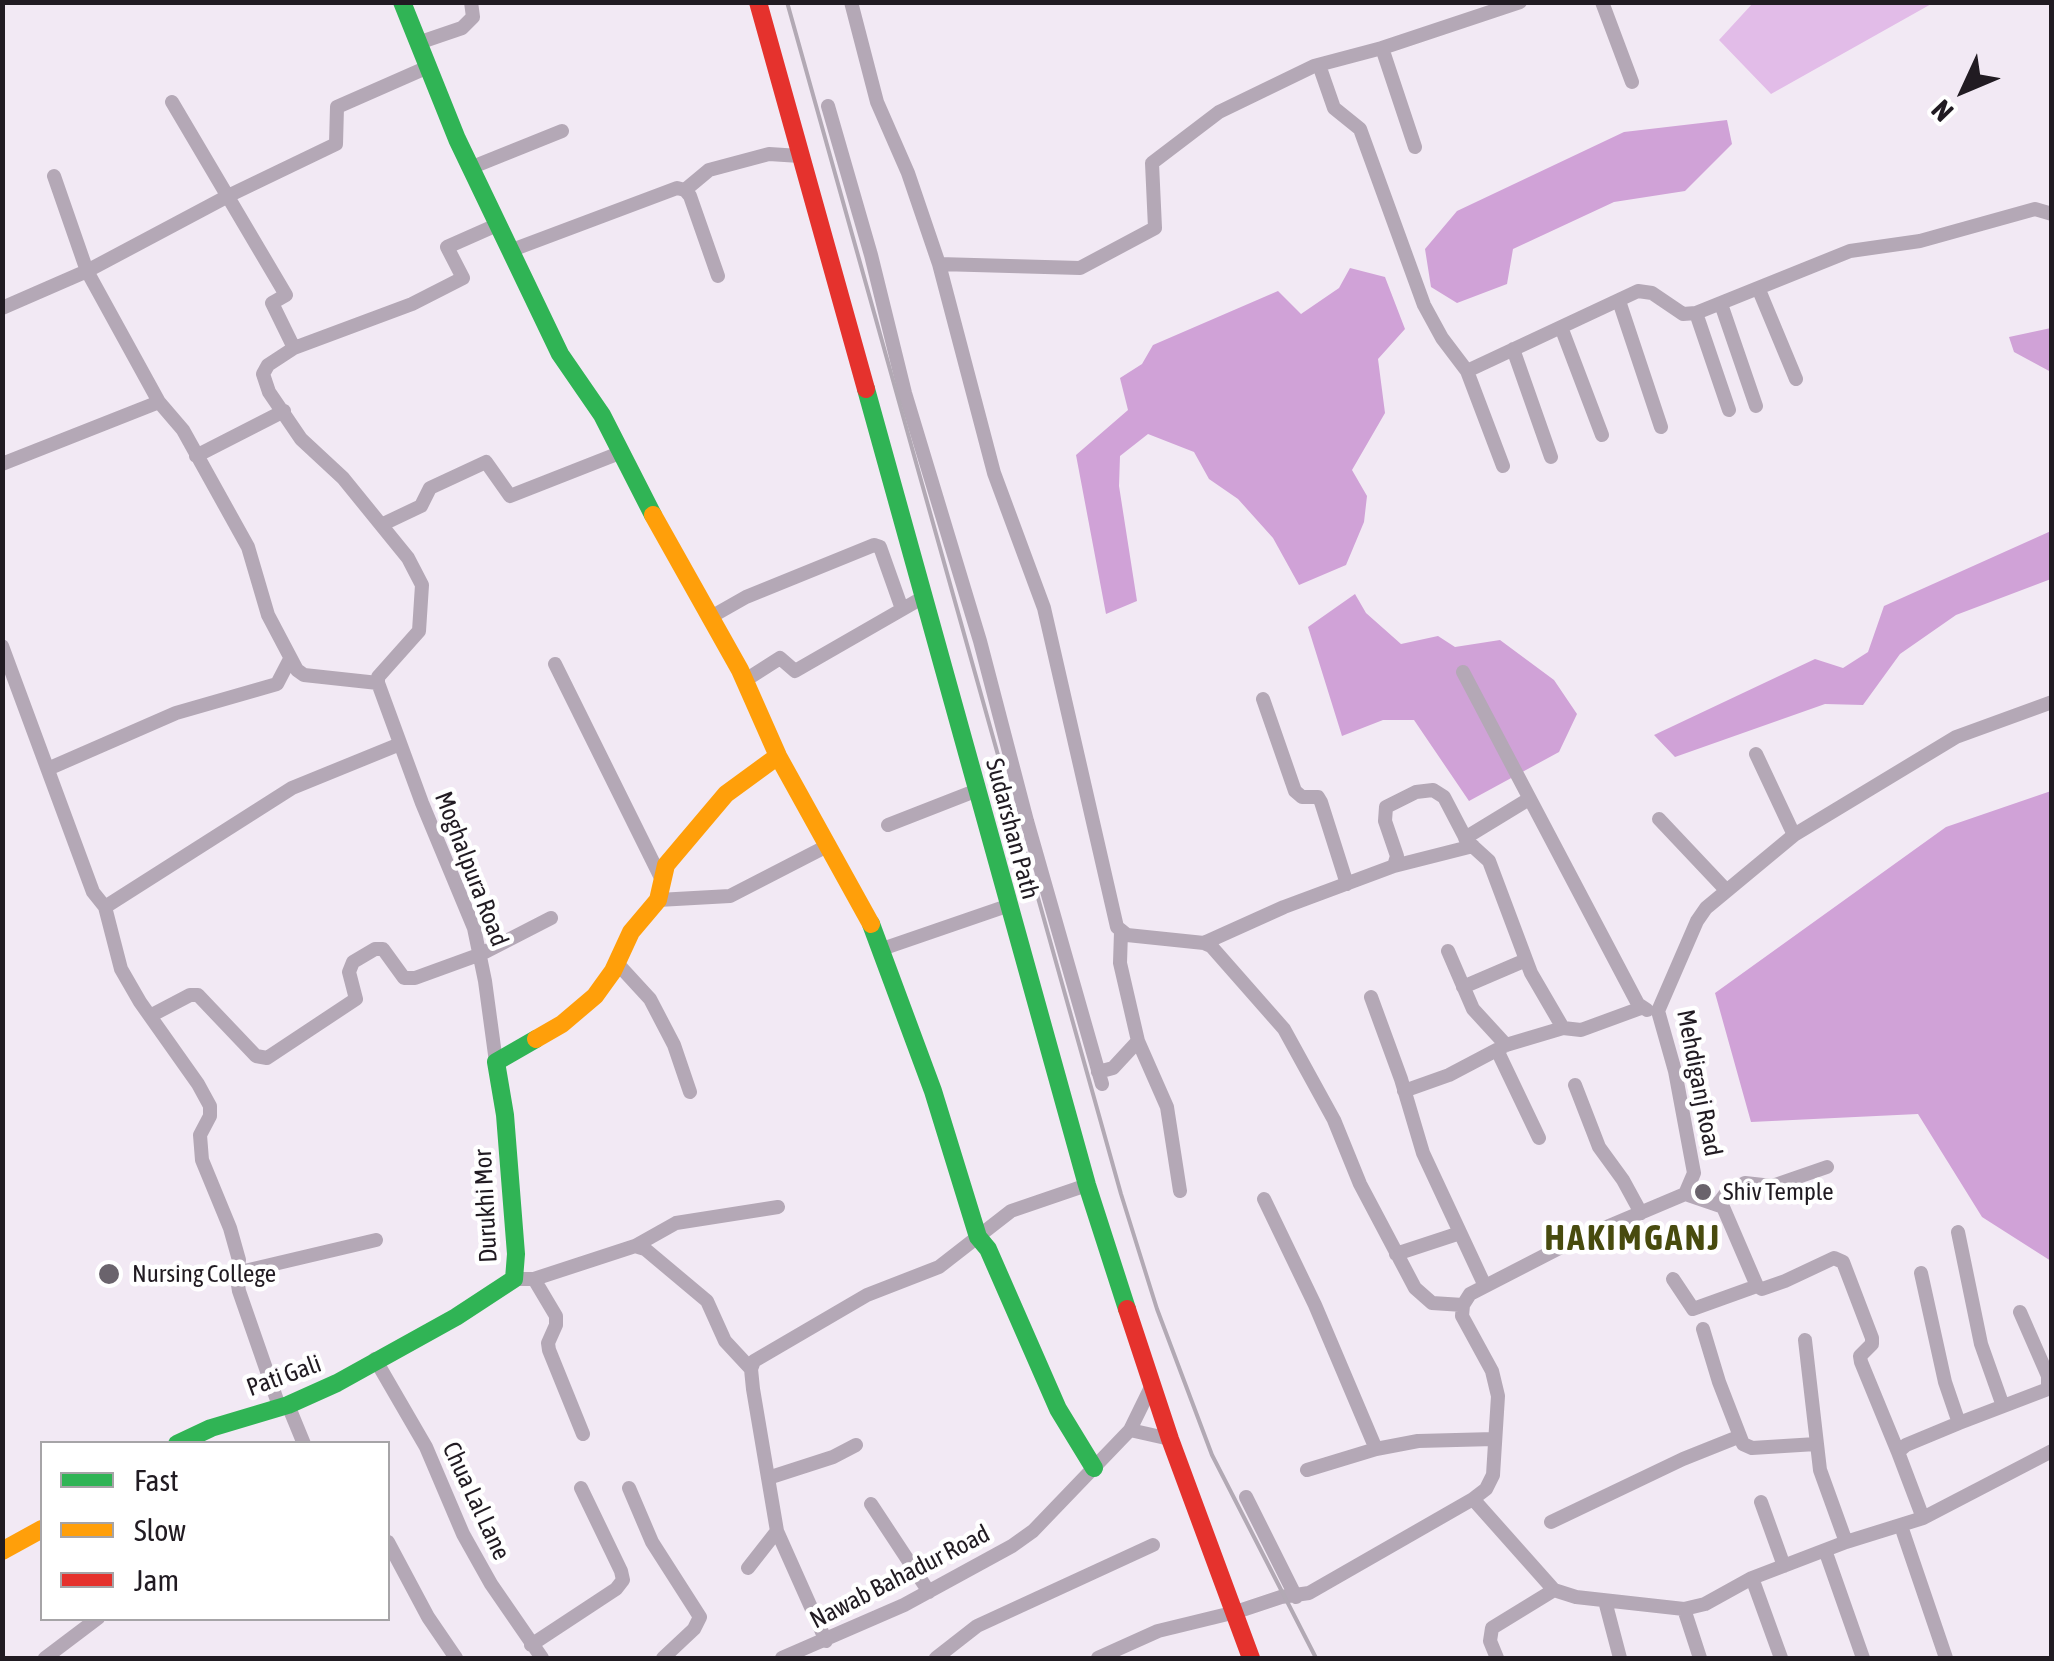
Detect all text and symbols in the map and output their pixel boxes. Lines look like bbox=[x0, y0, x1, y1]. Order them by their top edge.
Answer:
north arrow bbox=[1914, 40, 2014, 140]
text: N bbox=[1925, 94, 1960, 128]
street label: Sudarshan Path bbox=[979, 755, 1045, 903]
street label: Moghalpura Road bbox=[428, 787, 514, 951]
street label: Mehdiganj Road bbox=[1670, 1007, 1728, 1159]
street label: Durukhi Mor bbox=[468, 1148, 504, 1264]
place label: Shiv Temple bbox=[1723, 1177, 1833, 1207]
marker: Shiv Temple bbox=[1692, 1181, 1714, 1203]
district label: HAKIMGANJ bbox=[1544, 1218, 1722, 1260]
place label: Nursing College bbox=[132, 1259, 276, 1289]
marker: Nursing College bbox=[96, 1261, 122, 1287]
street label: Pati Gali bbox=[243, 1349, 325, 1403]
street label: Chua Lal Lane bbox=[436, 1437, 516, 1565]
legend bbox=[40, 1441, 390, 1621]
text: Fast bbox=[134, 1463, 179, 1497]
text: Slow bbox=[134, 1513, 186, 1547]
street label: Nawab Bahadur Road bbox=[805, 1519, 995, 1635]
text: Jam bbox=[134, 1563, 179, 1597]

